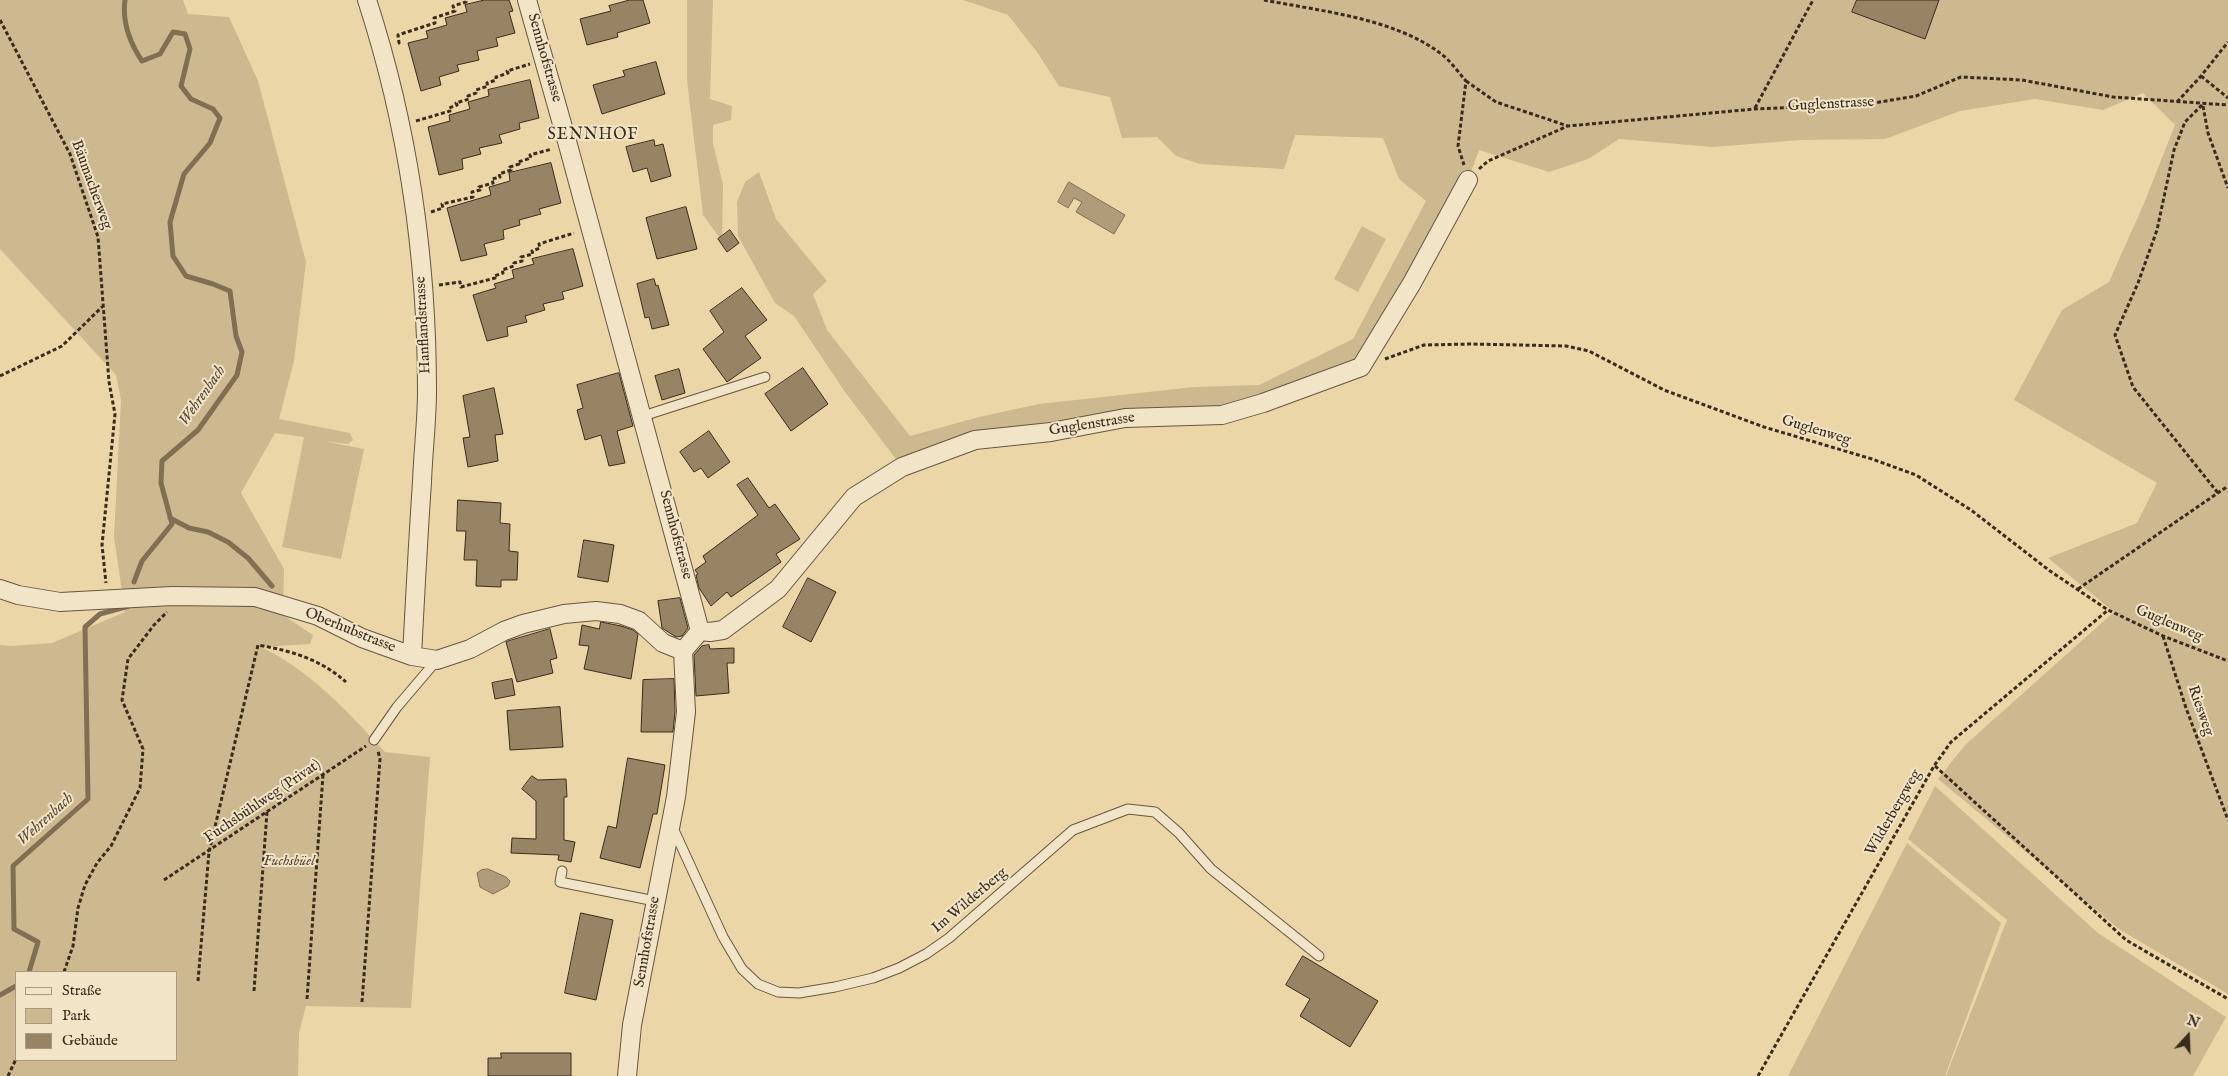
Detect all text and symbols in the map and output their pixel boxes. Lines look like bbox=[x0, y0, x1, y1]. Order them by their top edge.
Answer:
street label: Sennhofstrasse bbox=[523, 11, 565, 105]
street label: Guglenstrasse bbox=[1787, 94, 1875, 116]
district label: SENNHOF bbox=[547, 126, 639, 146]
street label: Bäumacherweg bbox=[66, 138, 116, 232]
street label: Hanflandstrasse bbox=[412, 276, 436, 374]
water label: Wehrenbach bbox=[175, 362, 231, 430]
street label: Guglenstrasse bbox=[1048, 409, 1136, 441]
street label: Guglenweg bbox=[1779, 412, 1853, 450]
street label: Sennhofstrasse bbox=[654, 488, 696, 582]
street label: Guglenweg bbox=[2133, 602, 2205, 646]
street label: Oberhubstrasse bbox=[302, 605, 398, 657]
street label: Riesweg bbox=[2183, 683, 2217, 739]
street label: Fuchsbühlweg (Privat) bbox=[201, 756, 325, 848]
street label: Wilderbergweg bbox=[1862, 767, 1926, 859]
water label: Wehrenbach bbox=[14, 790, 78, 850]
park label: Fuchsbüel bbox=[263, 853, 315, 871]
street label: Im Wilderberg bbox=[929, 864, 1011, 938]
street label: Sennhofstrasse bbox=[631, 895, 665, 989]
legend bbox=[15, 971, 178, 1061]
text: Straße bbox=[62, 981, 101, 1000]
text: Park bbox=[62, 1006, 91, 1025]
north arrow bbox=[2163, 1011, 2213, 1061]
text: N bbox=[2184, 1011, 2202, 1032]
text: Gebäude bbox=[62, 1031, 118, 1050]

